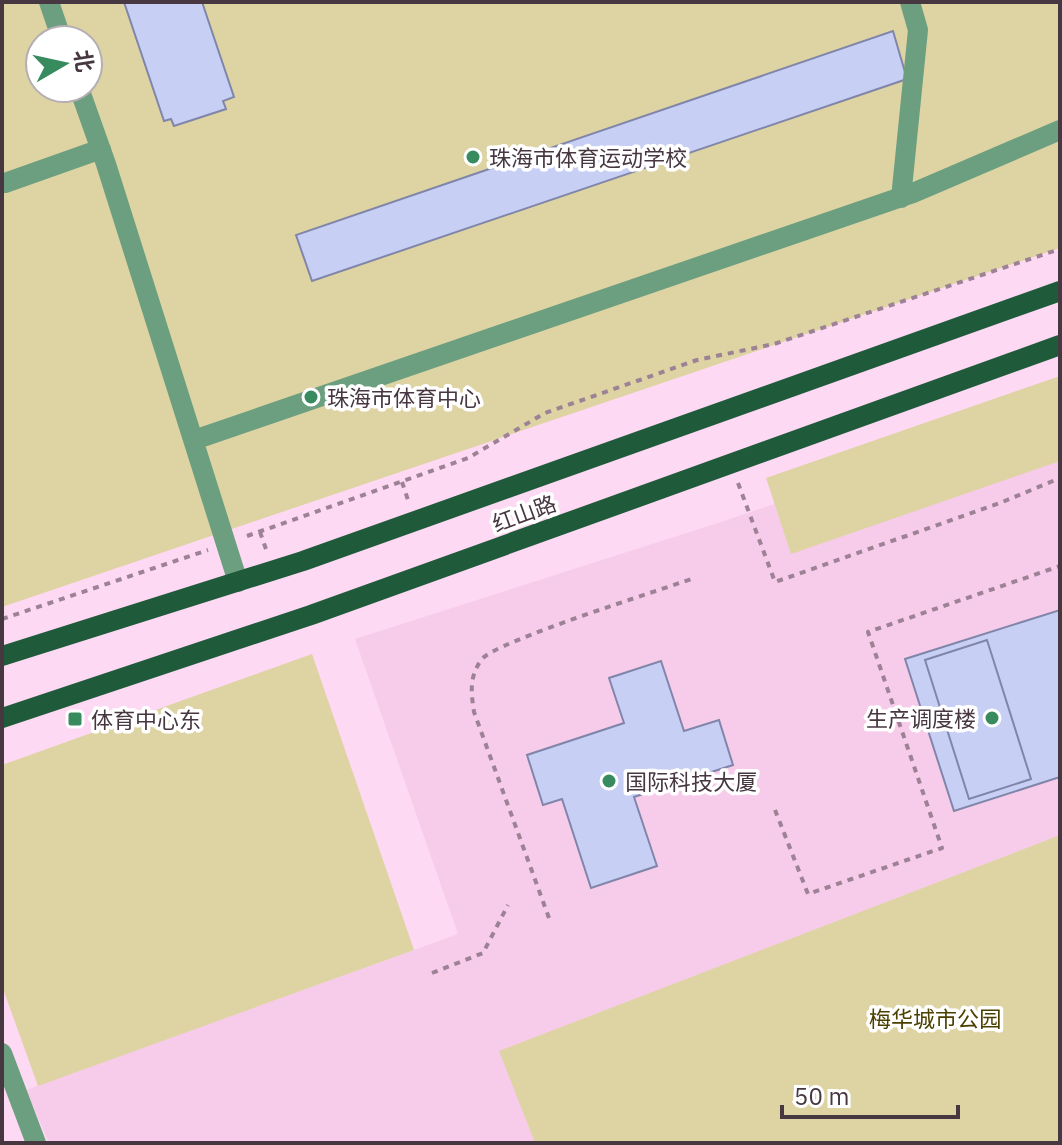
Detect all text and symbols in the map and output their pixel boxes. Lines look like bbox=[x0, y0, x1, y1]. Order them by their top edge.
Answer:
north arrow bbox=[24, 24, 104, 104]
text: 北 bbox=[68, 48, 100, 74]
place label: 珠海市体育运动学校 bbox=[489, 143, 687, 172]
marker: 珠海市体育运动学校 bbox=[464, 148, 482, 166]
place label: 珠海市体育中心 bbox=[327, 383, 481, 412]
marker: 珠海市体育中心 bbox=[302, 388, 320, 406]
street label: 红山路 bbox=[488, 488, 560, 538]
place label: 生产调度楼 bbox=[866, 704, 976, 733]
place label: 体育中心东 bbox=[91, 705, 201, 734]
marker: 生产调度楼 bbox=[983, 709, 1001, 727]
marker: 体育中心东 bbox=[66, 710, 84, 728]
place label: 国际科技大厦 bbox=[625, 767, 757, 796]
marker: 国际科技大厦 bbox=[600, 772, 618, 790]
park label: 梅华城市公园 bbox=[869, 1004, 1001, 1033]
scale bar bbox=[782, 1069, 958, 1119]
text: 50 m bbox=[794, 1080, 849, 1112]

